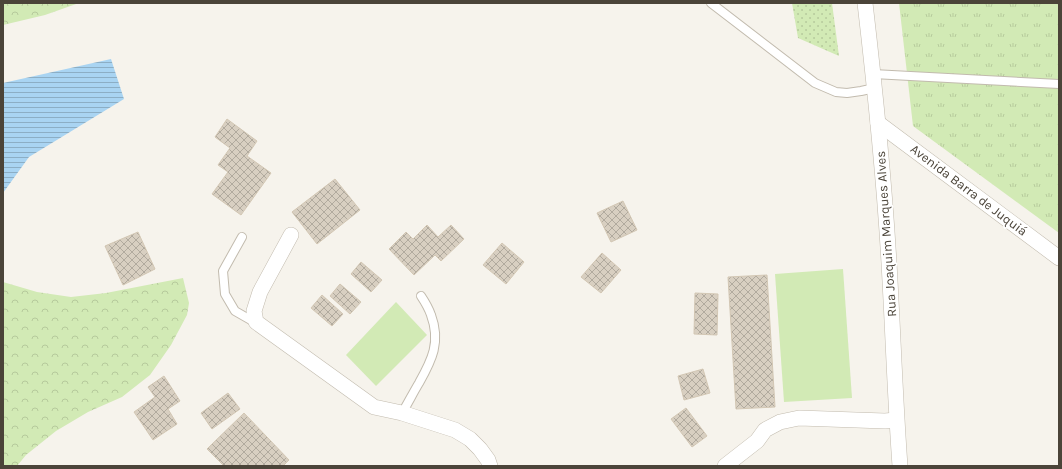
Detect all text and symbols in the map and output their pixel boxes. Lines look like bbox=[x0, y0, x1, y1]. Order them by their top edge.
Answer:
street label: Avenida Barra de Juquiá bbox=[907, 141, 1030, 240]
street label: Rua Joaquim Marques Alves bbox=[873, 150, 900, 317]

